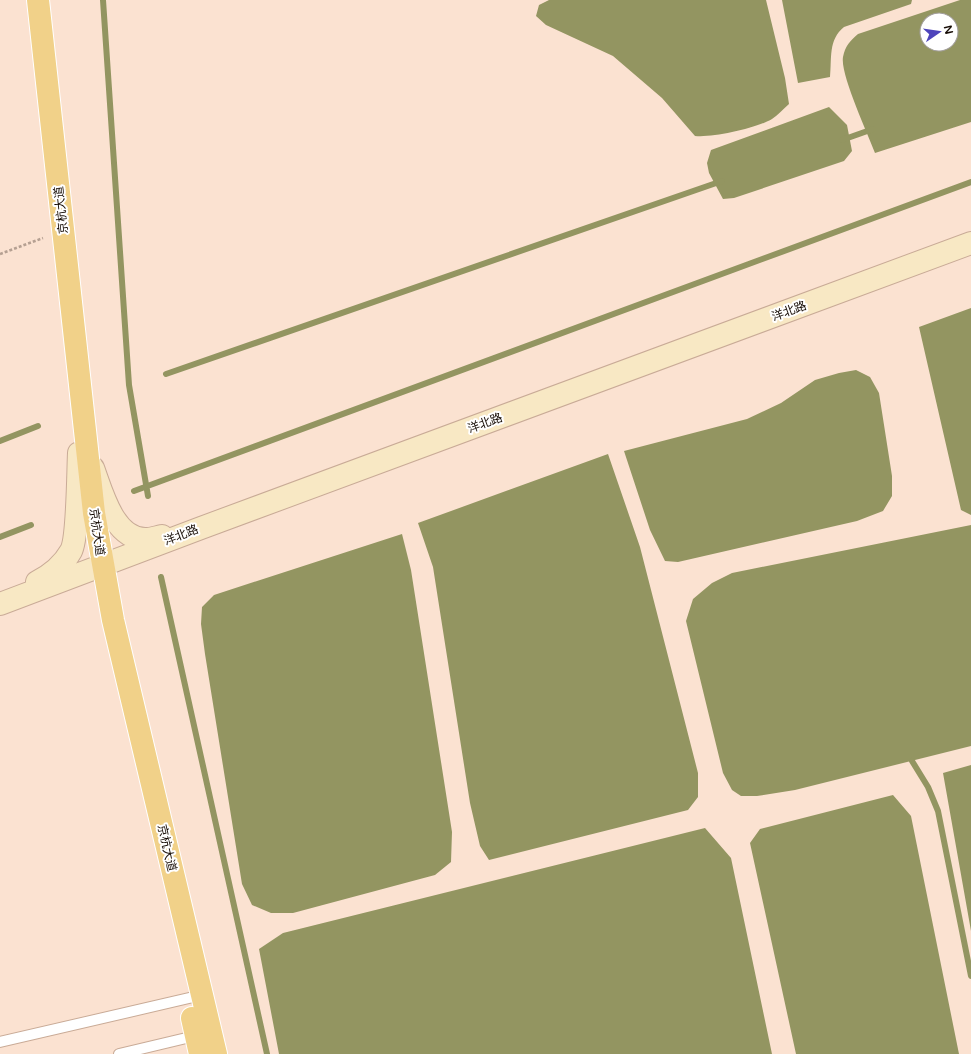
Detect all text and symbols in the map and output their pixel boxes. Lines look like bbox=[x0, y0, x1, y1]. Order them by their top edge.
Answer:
north arrow bbox=[919, 12, 959, 52]
text: N bbox=[941, 24, 956, 36]
street label: 京杭大道 bbox=[52, 185, 70, 235]
street label: 洋北路 bbox=[770, 298, 808, 324]
street label: 洋北路 bbox=[466, 410, 504, 436]
street label: 京杭大道 bbox=[87, 507, 107, 557]
street label: 洋北路 bbox=[162, 522, 200, 548]
street label: 京杭大道 bbox=[155, 823, 179, 873]

